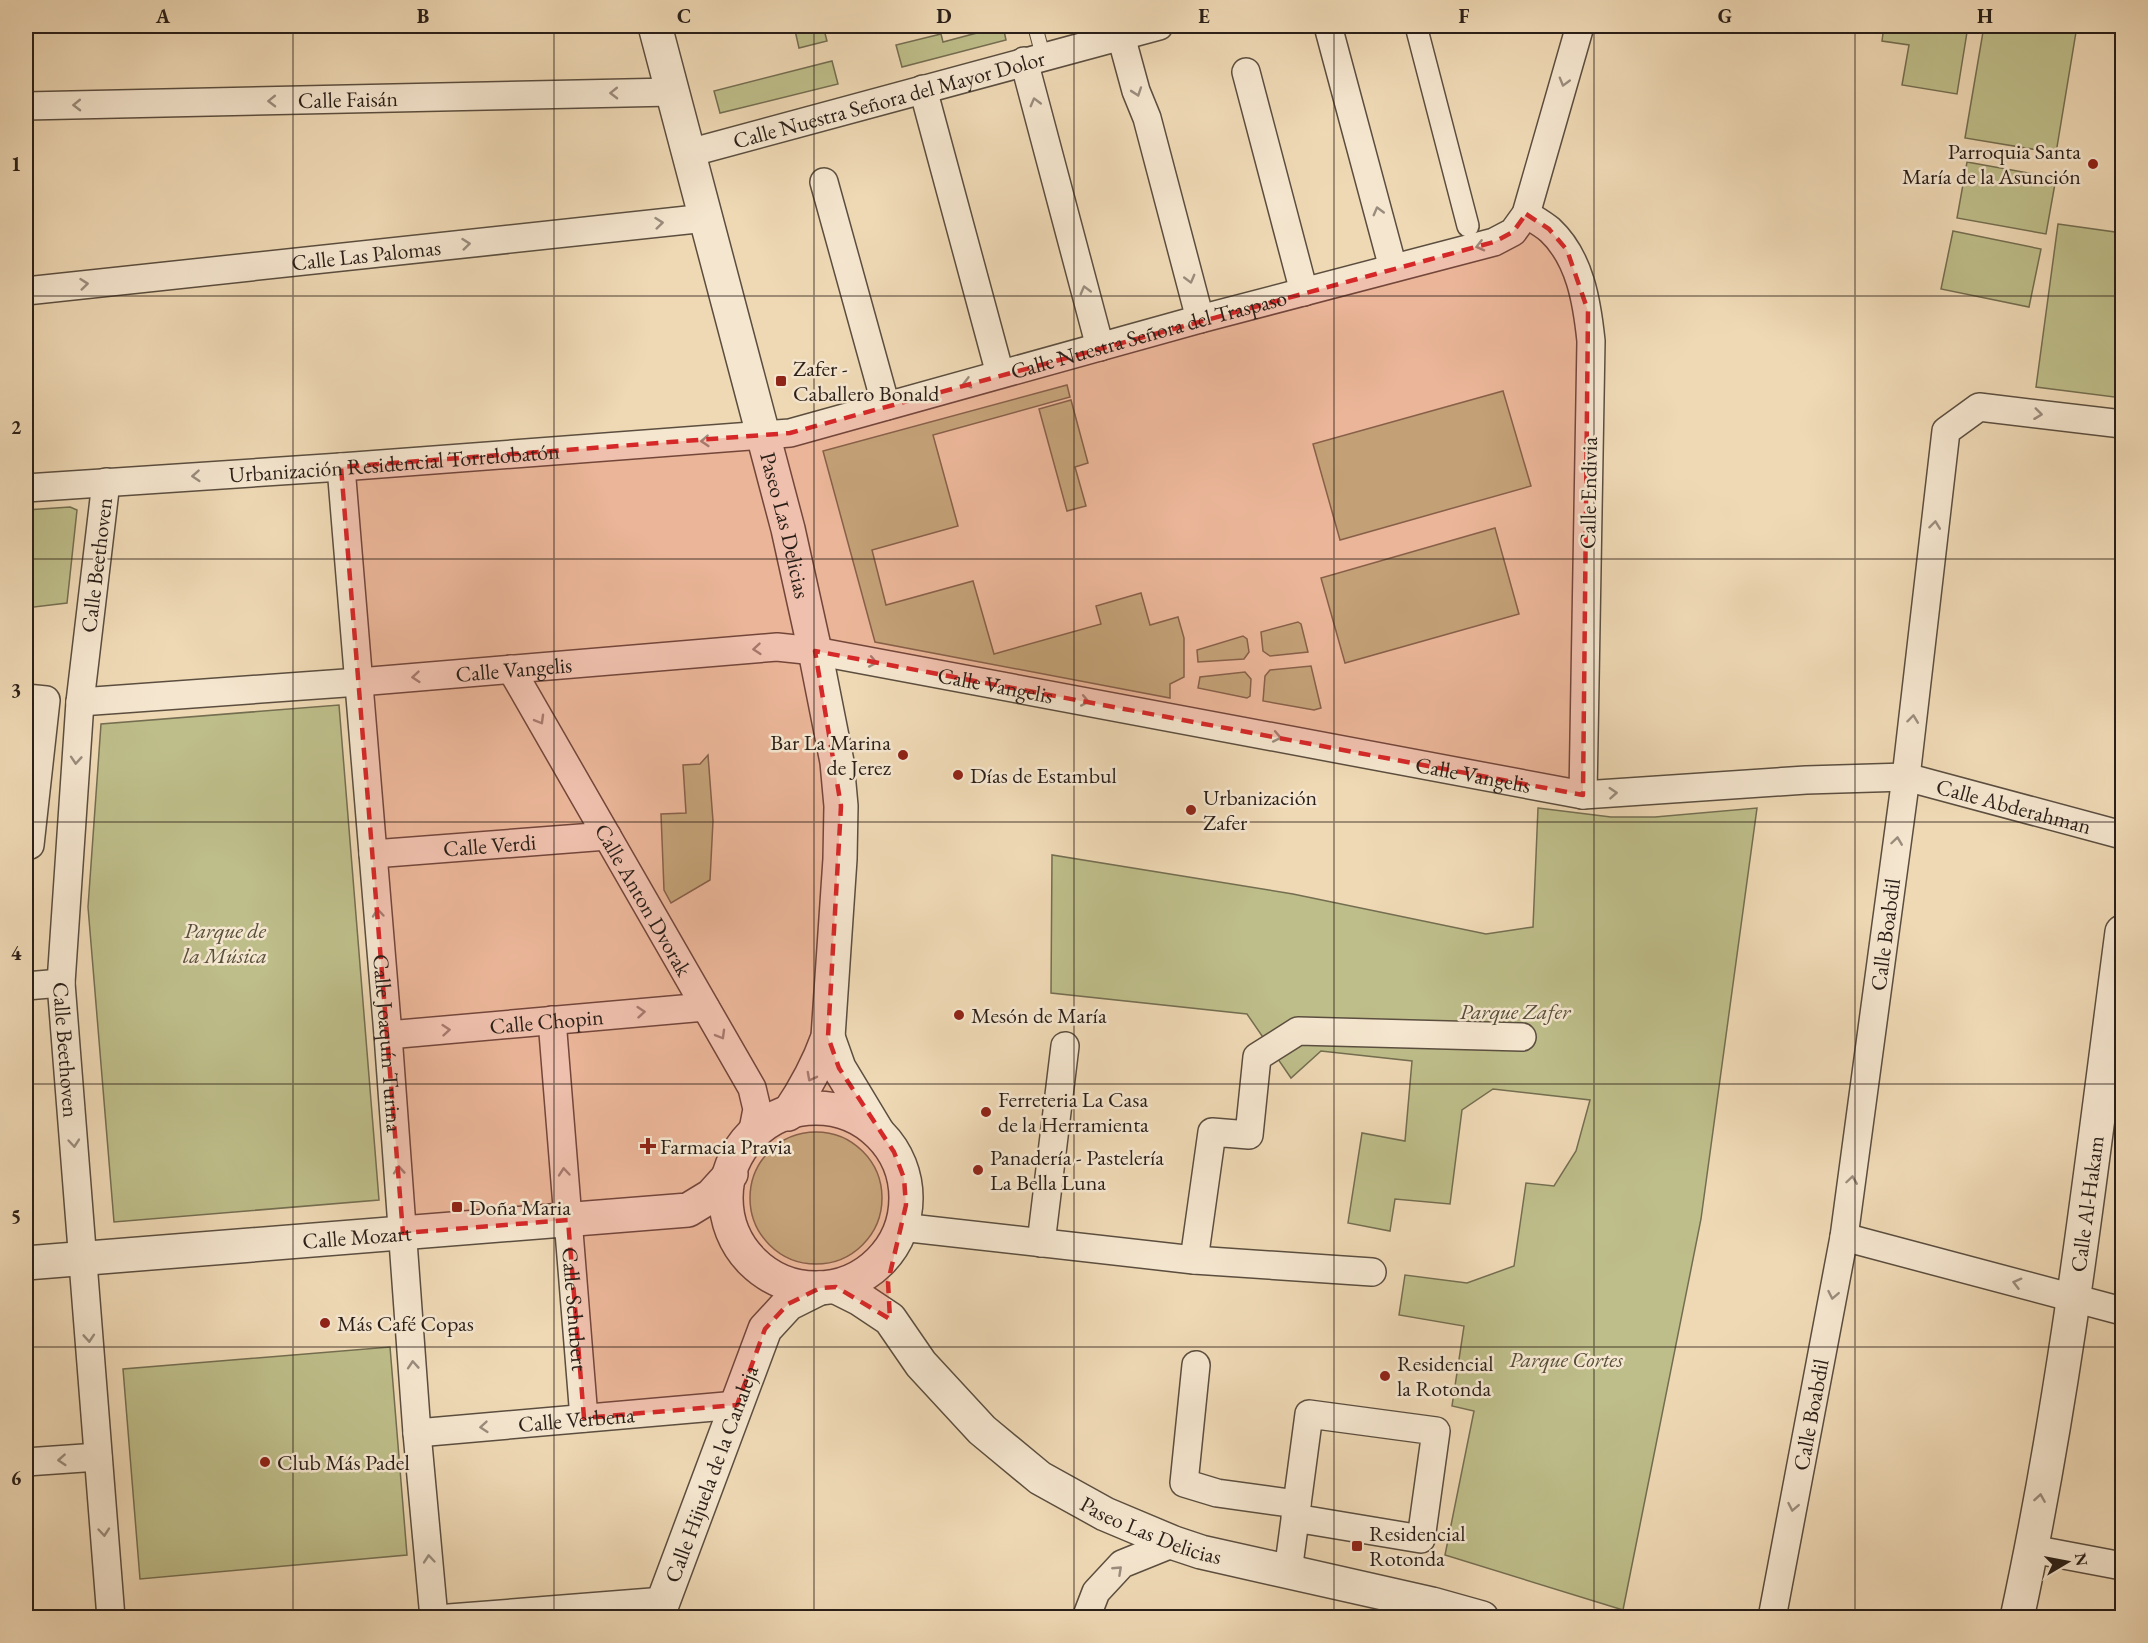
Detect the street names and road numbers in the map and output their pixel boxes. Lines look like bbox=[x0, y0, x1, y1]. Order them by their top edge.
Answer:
street label: Calle Nuestra Señora del Mayor Dolor bbox=[730, 43, 1049, 155]
street label: Calle Faisán bbox=[298, 84, 399, 115]
street label: Calle Las Palomas bbox=[290, 233, 442, 277]
street label: Calle Nuestra Señora del Traspaso bbox=[1007, 283, 1290, 386]
street label: Urbanización Residencial Torrelobatón bbox=[228, 436, 561, 489]
street label: Calle Endivia bbox=[1573, 436, 1604, 549]
street label: Paseo Las Delicias bbox=[753, 449, 817, 601]
street label: Calle Beethoven bbox=[74, 495, 119, 634]
street label: Calle Vangelis bbox=[454, 650, 573, 689]
street label: Calle Vangelis bbox=[935, 660, 1056, 710]
street label: Calle Vangelis bbox=[1413, 750, 1533, 800]
street label: Calle Abderahman bbox=[1933, 772, 2095, 841]
street label: Calle Anton Dvorak bbox=[588, 818, 699, 982]
street label: Calle Verdi bbox=[442, 827, 537, 864]
street label: Calle Boabdil bbox=[1863, 876, 1907, 993]
street label: Calle Joaquín Turina bbox=[366, 953, 409, 1133]
street label: Calle Beethoven bbox=[46, 981, 86, 1119]
street label: Calle Chopin bbox=[488, 1002, 605, 1041]
street label: Calle Al-Hakam bbox=[2063, 1134, 2111, 1274]
street label: Calle Mozart bbox=[301, 1218, 413, 1256]
street label: Calle Schubert bbox=[555, 1246, 594, 1372]
street label: Calle Boabdil bbox=[1786, 1356, 1836, 1473]
street label: Calle Hijuela de la Canaleja bbox=[658, 1361, 765, 1587]
street label: Calle Verbena bbox=[517, 1400, 636, 1439]
street label: Paseo Las Delicias bbox=[1075, 1489, 1224, 1571]

